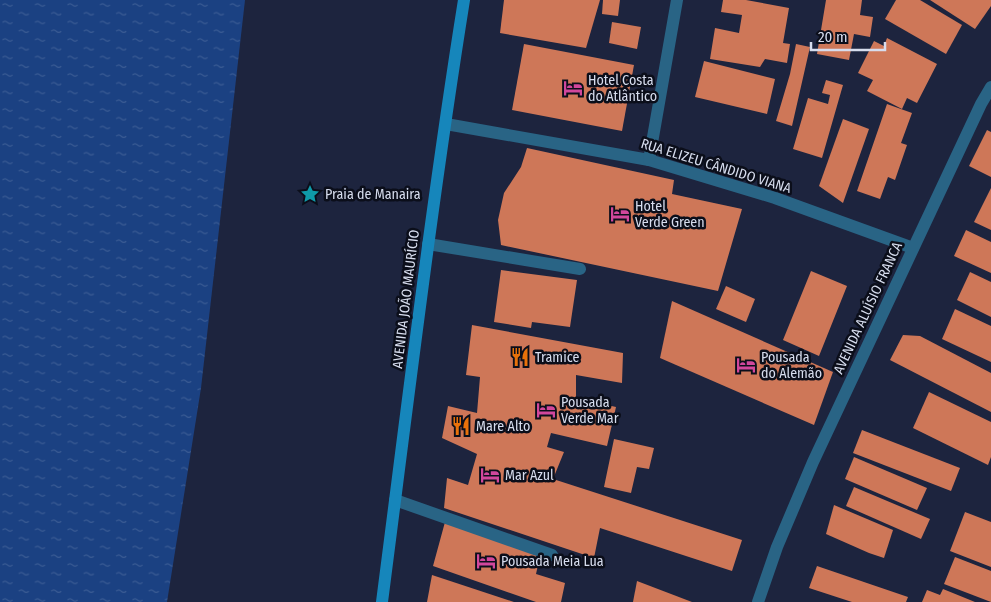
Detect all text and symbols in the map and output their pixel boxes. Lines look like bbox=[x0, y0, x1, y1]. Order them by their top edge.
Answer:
scale bar bbox=[811, 20, 885, 52]
text: 20 m bbox=[818, 28, 848, 46]
place label: Hotel Costa do Atlântico bbox=[588, 72, 657, 105]
hotel icon: Hotel Costa do Atlântico bbox=[562, 77, 584, 99]
street label: RUA ELIZEU CÂNDIDO VIANA bbox=[639, 134, 794, 197]
place icon: Praia de Manaira bbox=[299, 183, 321, 205]
place label: Praia de Manaira bbox=[325, 186, 421, 203]
place label: Hotel Verde Green bbox=[635, 198, 705, 231]
hotel icon: Hotel Verde Green bbox=[609, 203, 631, 225]
street label: AVENIDA JOÃO MAURÍCIO bbox=[388, 228, 423, 369]
street label: AVENIDA ALUÍSIO FRANCA bbox=[829, 238, 906, 377]
restaurant icon: Tramice bbox=[509, 346, 531, 368]
place label: Tramice bbox=[535, 349, 579, 366]
place label: Pousada do Alemão bbox=[761, 349, 822, 382]
hotel icon: Pousada do Alemão bbox=[735, 354, 757, 376]
place label: Pousada Verde Mar bbox=[561, 394, 619, 427]
hotel icon: Pousada Verde Mar bbox=[535, 399, 557, 421]
restaurant icon: Mare Alto bbox=[450, 415, 472, 437]
place label: Mare Alto bbox=[476, 418, 530, 435]
hotel icon: Mar Azul bbox=[479, 464, 501, 486]
place label: Mar Azul bbox=[505, 467, 554, 484]
hotel icon: Pousada Meia Lua bbox=[475, 550, 497, 572]
place label: Pousada Meia Lua bbox=[501, 553, 604, 570]

